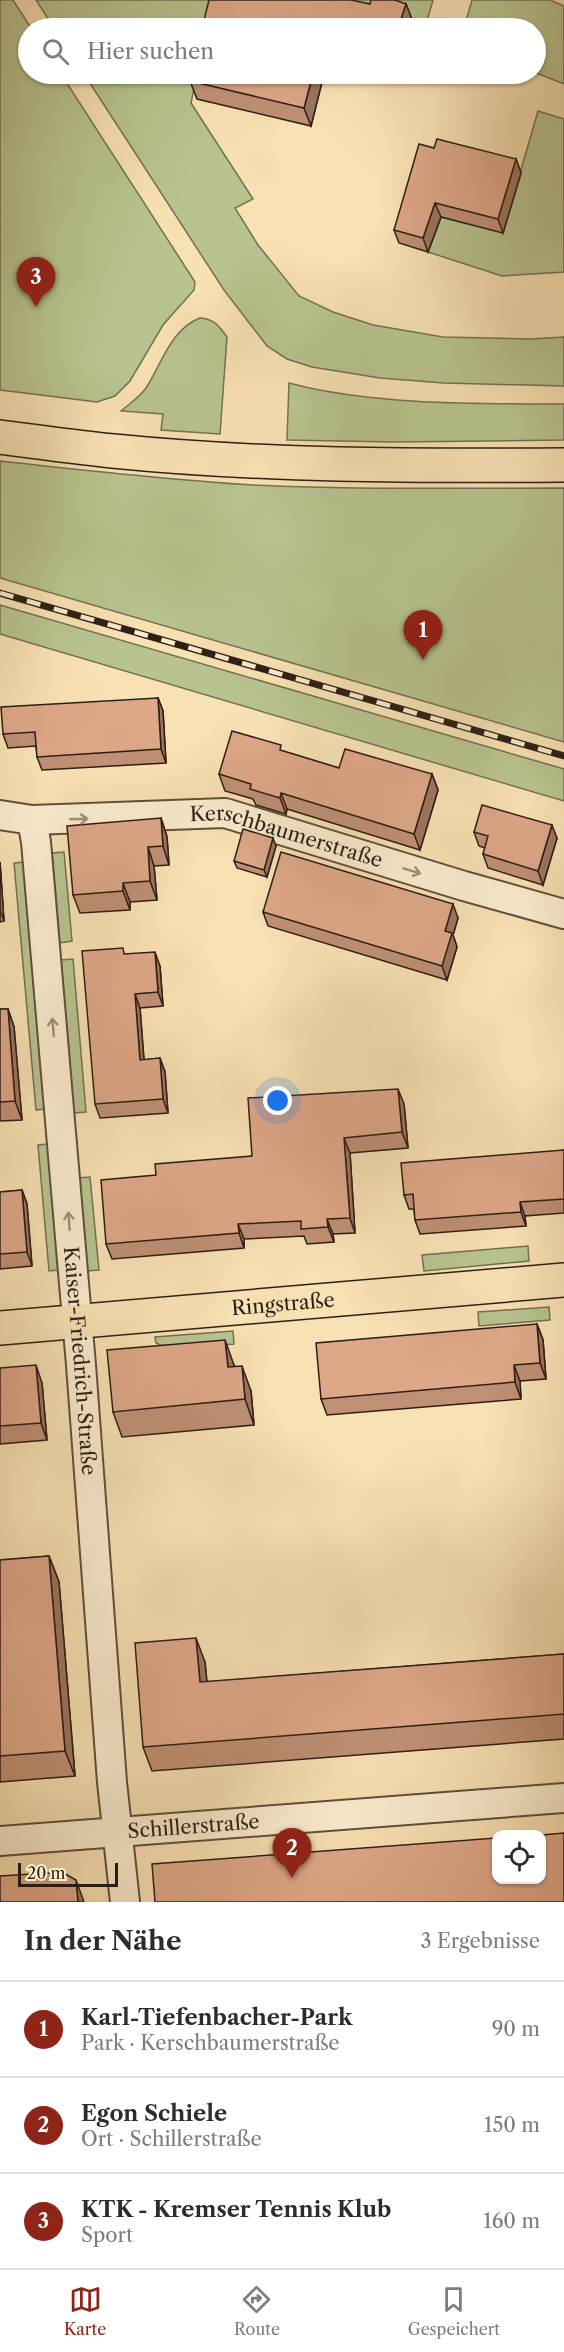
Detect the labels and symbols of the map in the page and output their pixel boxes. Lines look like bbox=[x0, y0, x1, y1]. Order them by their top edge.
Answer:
pin: 3 bbox=[16, 258, 56, 307]
pin: 1 bbox=[404, 610, 442, 660]
street label: Kerschbaumerstraße bbox=[189, 801, 385, 872]
one-way arrow bbox=[68, 813, 88, 824]
one-way arrow bbox=[402, 866, 421, 877]
one-way arrow bbox=[47, 1018, 58, 1038]
your location bbox=[263, 1086, 292, 1115]
one-way arrow bbox=[63, 1212, 74, 1232]
street label: Kaiser-Friedrich-Straße bbox=[59, 1245, 101, 1476]
street label: Ringstraße bbox=[230, 1288, 336, 1320]
street label: Schillerstraße bbox=[127, 1809, 260, 1843]
pin: 2 bbox=[272, 1828, 312, 1878]
scale bar bbox=[18, 1860, 118, 1888]

